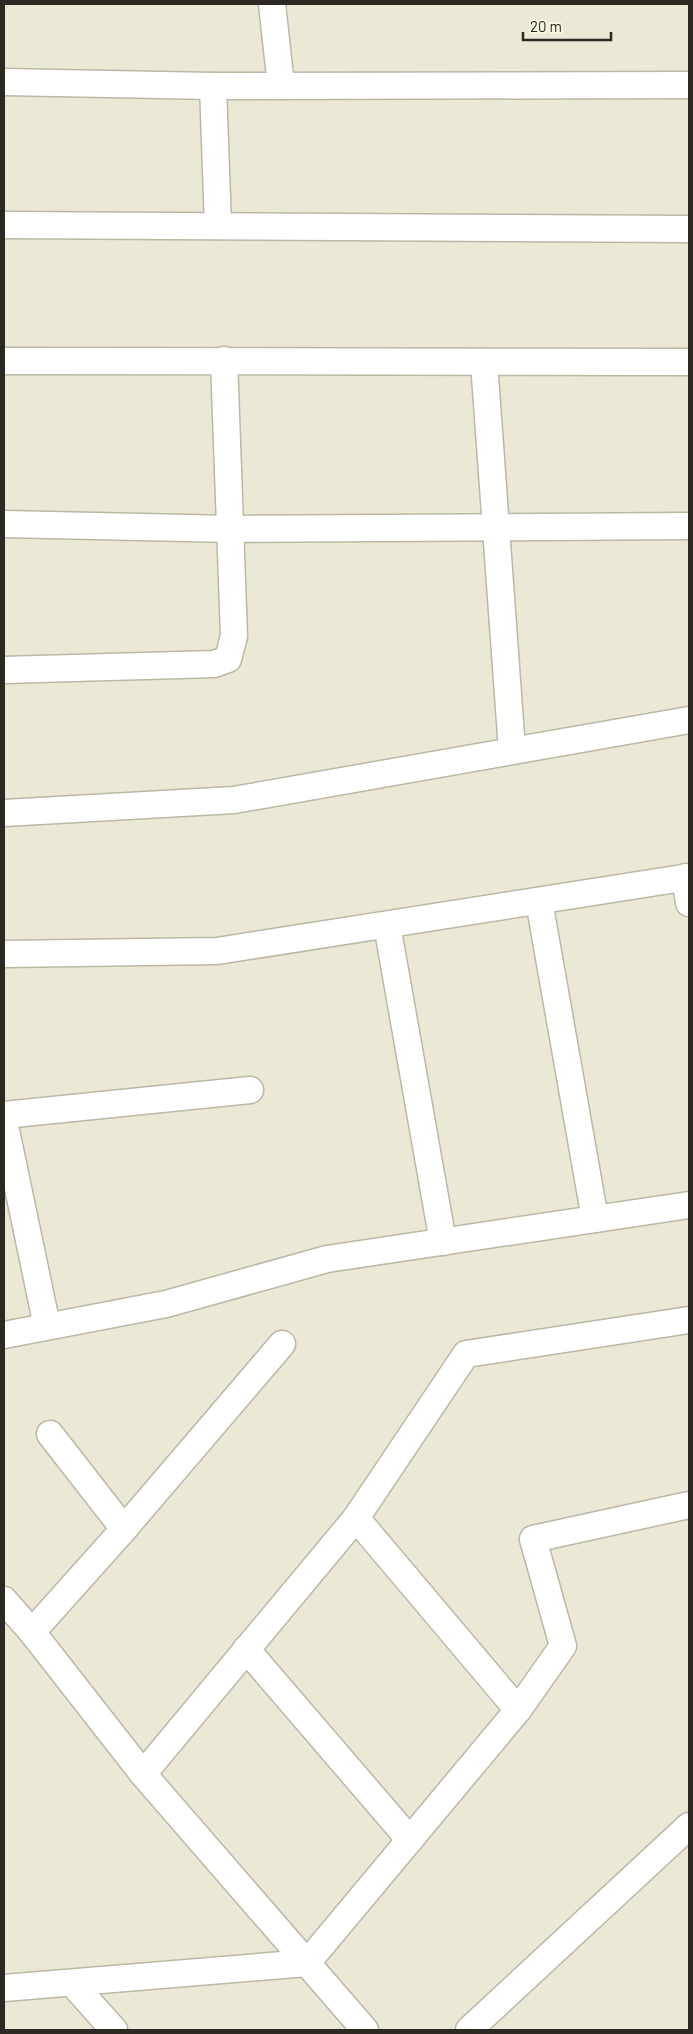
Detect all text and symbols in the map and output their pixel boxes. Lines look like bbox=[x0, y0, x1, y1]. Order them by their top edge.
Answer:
scale bar bbox=[523, 10, 610, 42]
text: 20 m bbox=[530, 17, 562, 35]

